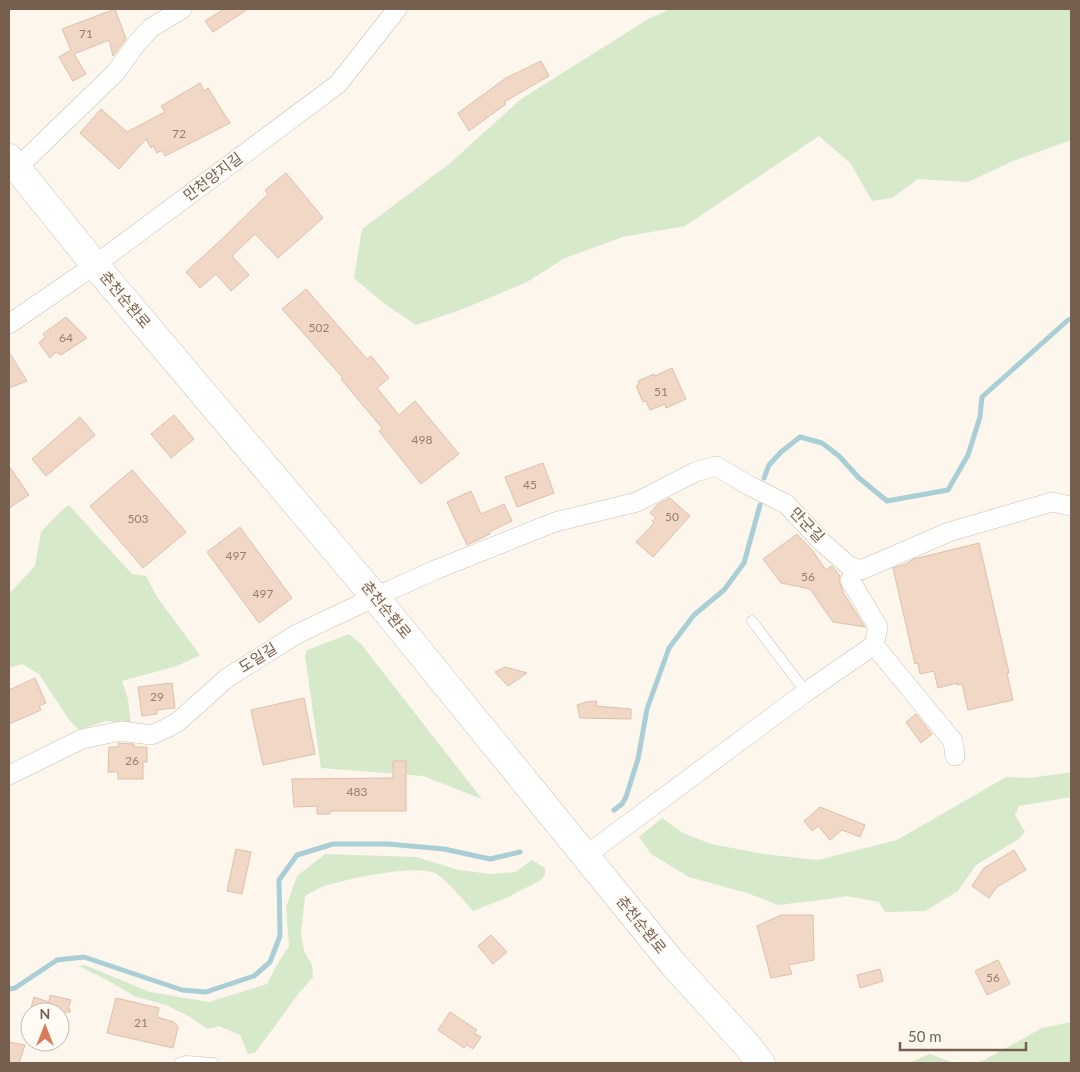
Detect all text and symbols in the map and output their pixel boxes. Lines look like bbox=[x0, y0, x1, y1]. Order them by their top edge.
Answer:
house number: 71 bbox=[79, 26, 93, 41]
house number: 72 bbox=[172, 126, 186, 141]
street label: 만천양지길 bbox=[179, 148, 245, 204]
street label: 춘천순환로 bbox=[97, 267, 155, 332]
house number: 502 bbox=[309, 320, 329, 335]
house number: 64 bbox=[59, 330, 73, 345]
house number: 51 bbox=[654, 384, 668, 399]
house number: 498 bbox=[412, 432, 432, 447]
house number: 45 bbox=[523, 477, 537, 492]
street label: 만군길 bbox=[787, 503, 829, 545]
house number: 50 bbox=[665, 509, 679, 524]
house number: 503 bbox=[128, 511, 148, 526]
house number: 497 bbox=[226, 548, 246, 563]
house number: 56 bbox=[801, 569, 815, 584]
street label: 춘천순환로 bbox=[358, 577, 415, 642]
house number: 497 bbox=[253, 586, 273, 601]
street label: 도일길 bbox=[235, 639, 280, 676]
house number: 29 bbox=[150, 689, 164, 704]
house number: 26 bbox=[125, 753, 139, 768]
house number: 483 bbox=[347, 784, 367, 799]
street label: 춘천순환로 bbox=[613, 892, 670, 957]
house number: 56 bbox=[986, 970, 1000, 985]
north arrow bbox=[20, 1002, 70, 1052]
text: N bbox=[40, 1005, 50, 1022]
house number: 21 bbox=[134, 1015, 148, 1030]
scale bar bbox=[900, 1020, 1026, 1052]
text: 50 m bbox=[908, 1027, 942, 1045]

